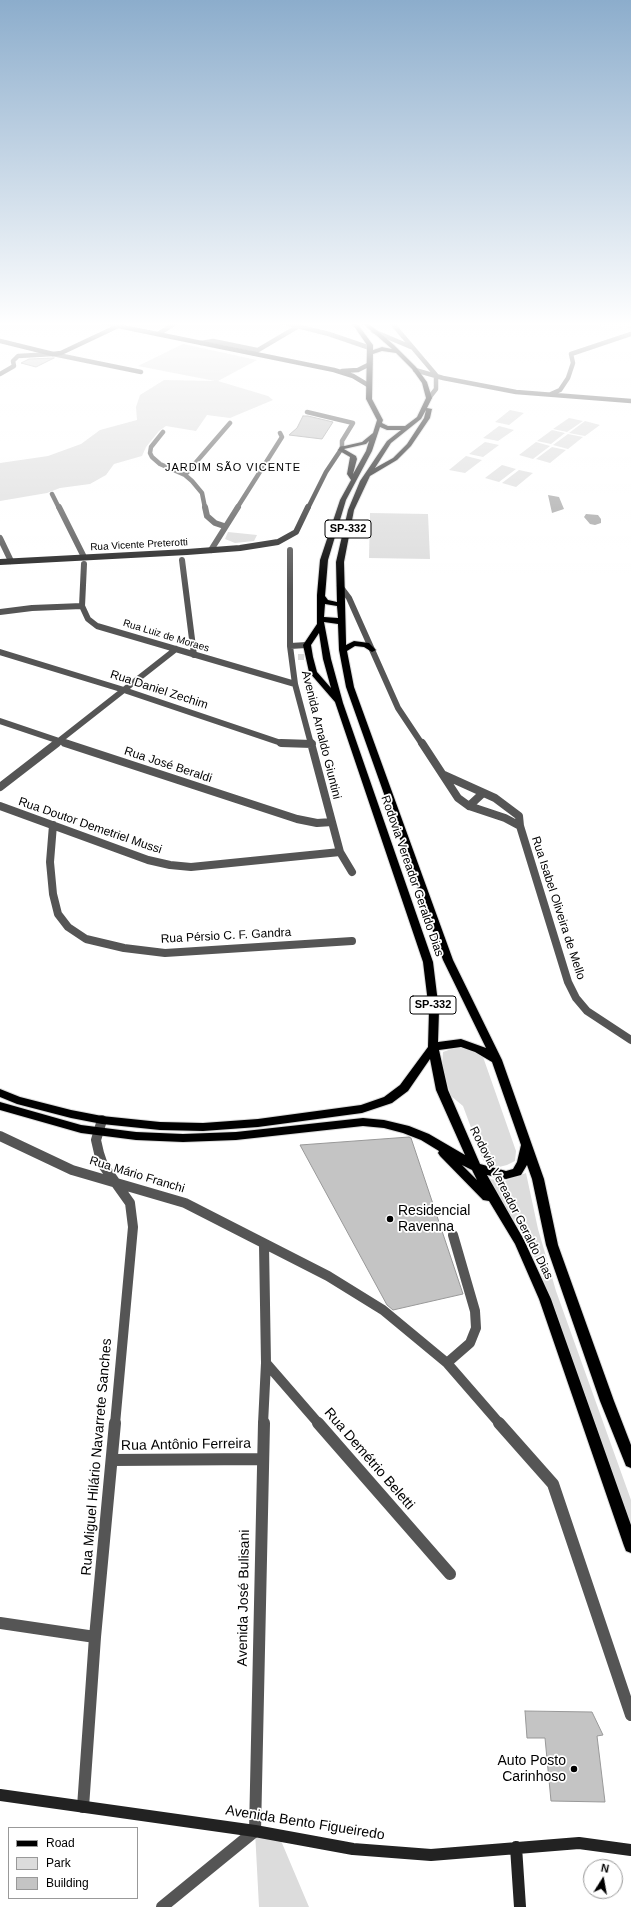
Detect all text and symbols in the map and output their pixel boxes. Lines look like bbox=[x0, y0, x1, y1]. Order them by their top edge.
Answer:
district label: JARDIM SÃO VICENTE bbox=[165, 461, 301, 475]
road number: SP-332 bbox=[325, 520, 371, 538]
street label: Rua Vicente Preterotti bbox=[90, 536, 188, 554]
street label: Rua Luiz de Moraes bbox=[121, 617, 211, 655]
street label: Rua Daniel Zechim bbox=[108, 667, 210, 713]
street label: Avenida Arnaldo Giuntini bbox=[298, 669, 344, 801]
street label: Rua José Beraldi bbox=[122, 744, 214, 786]
street label: Rodovia Vereador Geraldo Dias bbox=[378, 794, 446, 958]
street label: Rua Doutor Demetriel Mussi bbox=[16, 795, 164, 857]
street label: Rua Isabel Oliveira de Mello bbox=[528, 834, 588, 982]
street label: Rua Pérsio C. F. Gandra bbox=[160, 925, 292, 947]
road number: SP-332 bbox=[410, 996, 456, 1014]
street label: Rodovia Vereador Geraldo Dias bbox=[466, 1124, 556, 1282]
street label: Rua Mário Franchi bbox=[88, 1154, 186, 1196]
place label: Residencial Ravenna bbox=[398, 1203, 470, 1236]
marker: Residencial Ravenna bbox=[385, 1214, 395, 1224]
street label: Rua Miguel Hilário Navarrete Sanches bbox=[78, 1338, 116, 1576]
street label: Rua Demétrio Beletti bbox=[320, 1405, 418, 1513]
street label: Rua Antônio Ferreira bbox=[121, 1435, 251, 1455]
street label: Avenida José Bulisani bbox=[234, 1530, 254, 1666]
place label: Auto Posto Carinhoso bbox=[498, 1753, 566, 1786]
marker: Auto Posto Carinhoso bbox=[569, 1764, 579, 1774]
street label: Avenida Bento Figueiredo bbox=[224, 1802, 386, 1844]
legend bbox=[8, 1827, 138, 1899]
text: Road bbox=[46, 1836, 75, 1850]
text: Park bbox=[46, 1856, 71, 1870]
north arrow bbox=[583, 1859, 623, 1899]
text: N bbox=[600, 1862, 610, 1875]
text: Building bbox=[46, 1876, 89, 1890]

